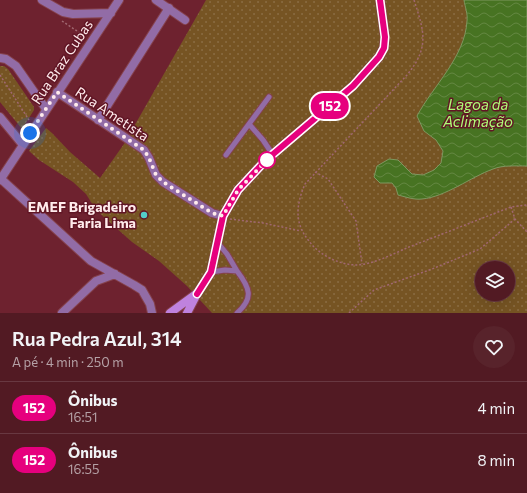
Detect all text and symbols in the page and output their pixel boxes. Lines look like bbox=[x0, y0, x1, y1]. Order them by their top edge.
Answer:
street label: Rua Braz Cubas bbox=[27, 16, 96, 107]
street label: Rua Ametista bbox=[72, 83, 152, 144]
line badge: 152 bbox=[307, 93, 353, 119]
water label: Lagoa da Aclimação bbox=[442, 95, 513, 130]
text: 152 bbox=[319, 97, 341, 114]
your location bbox=[20, 123, 40, 143]
unlabelled marker bbox=[258, 151, 276, 169]
place label: EMEF Brigadeiro Faria Lima bbox=[28, 198, 136, 231]
marker: EMEF Brigadeiro Faria Lima bbox=[139, 210, 149, 220]
map controls bbox=[475, 261, 515, 301]
button: layers bbox=[475, 261, 515, 301]
button: heart bbox=[473, 326, 515, 368]
text: Rua Pedra Azul, 314 bbox=[12, 327, 182, 350]
text: A pé · 4 min · 250 m bbox=[12, 354, 124, 370]
text: Ônibus bbox=[68, 391, 118, 409]
text: 152 bbox=[23, 399, 45, 416]
text: 4 min bbox=[478, 399, 515, 417]
text: 16:51 bbox=[68, 409, 98, 425]
text: Ônibus bbox=[68, 443, 118, 461]
text: 152 bbox=[23, 451, 45, 468]
text: 8 min bbox=[477, 451, 515, 469]
text: 16:55 bbox=[68, 461, 99, 477]

